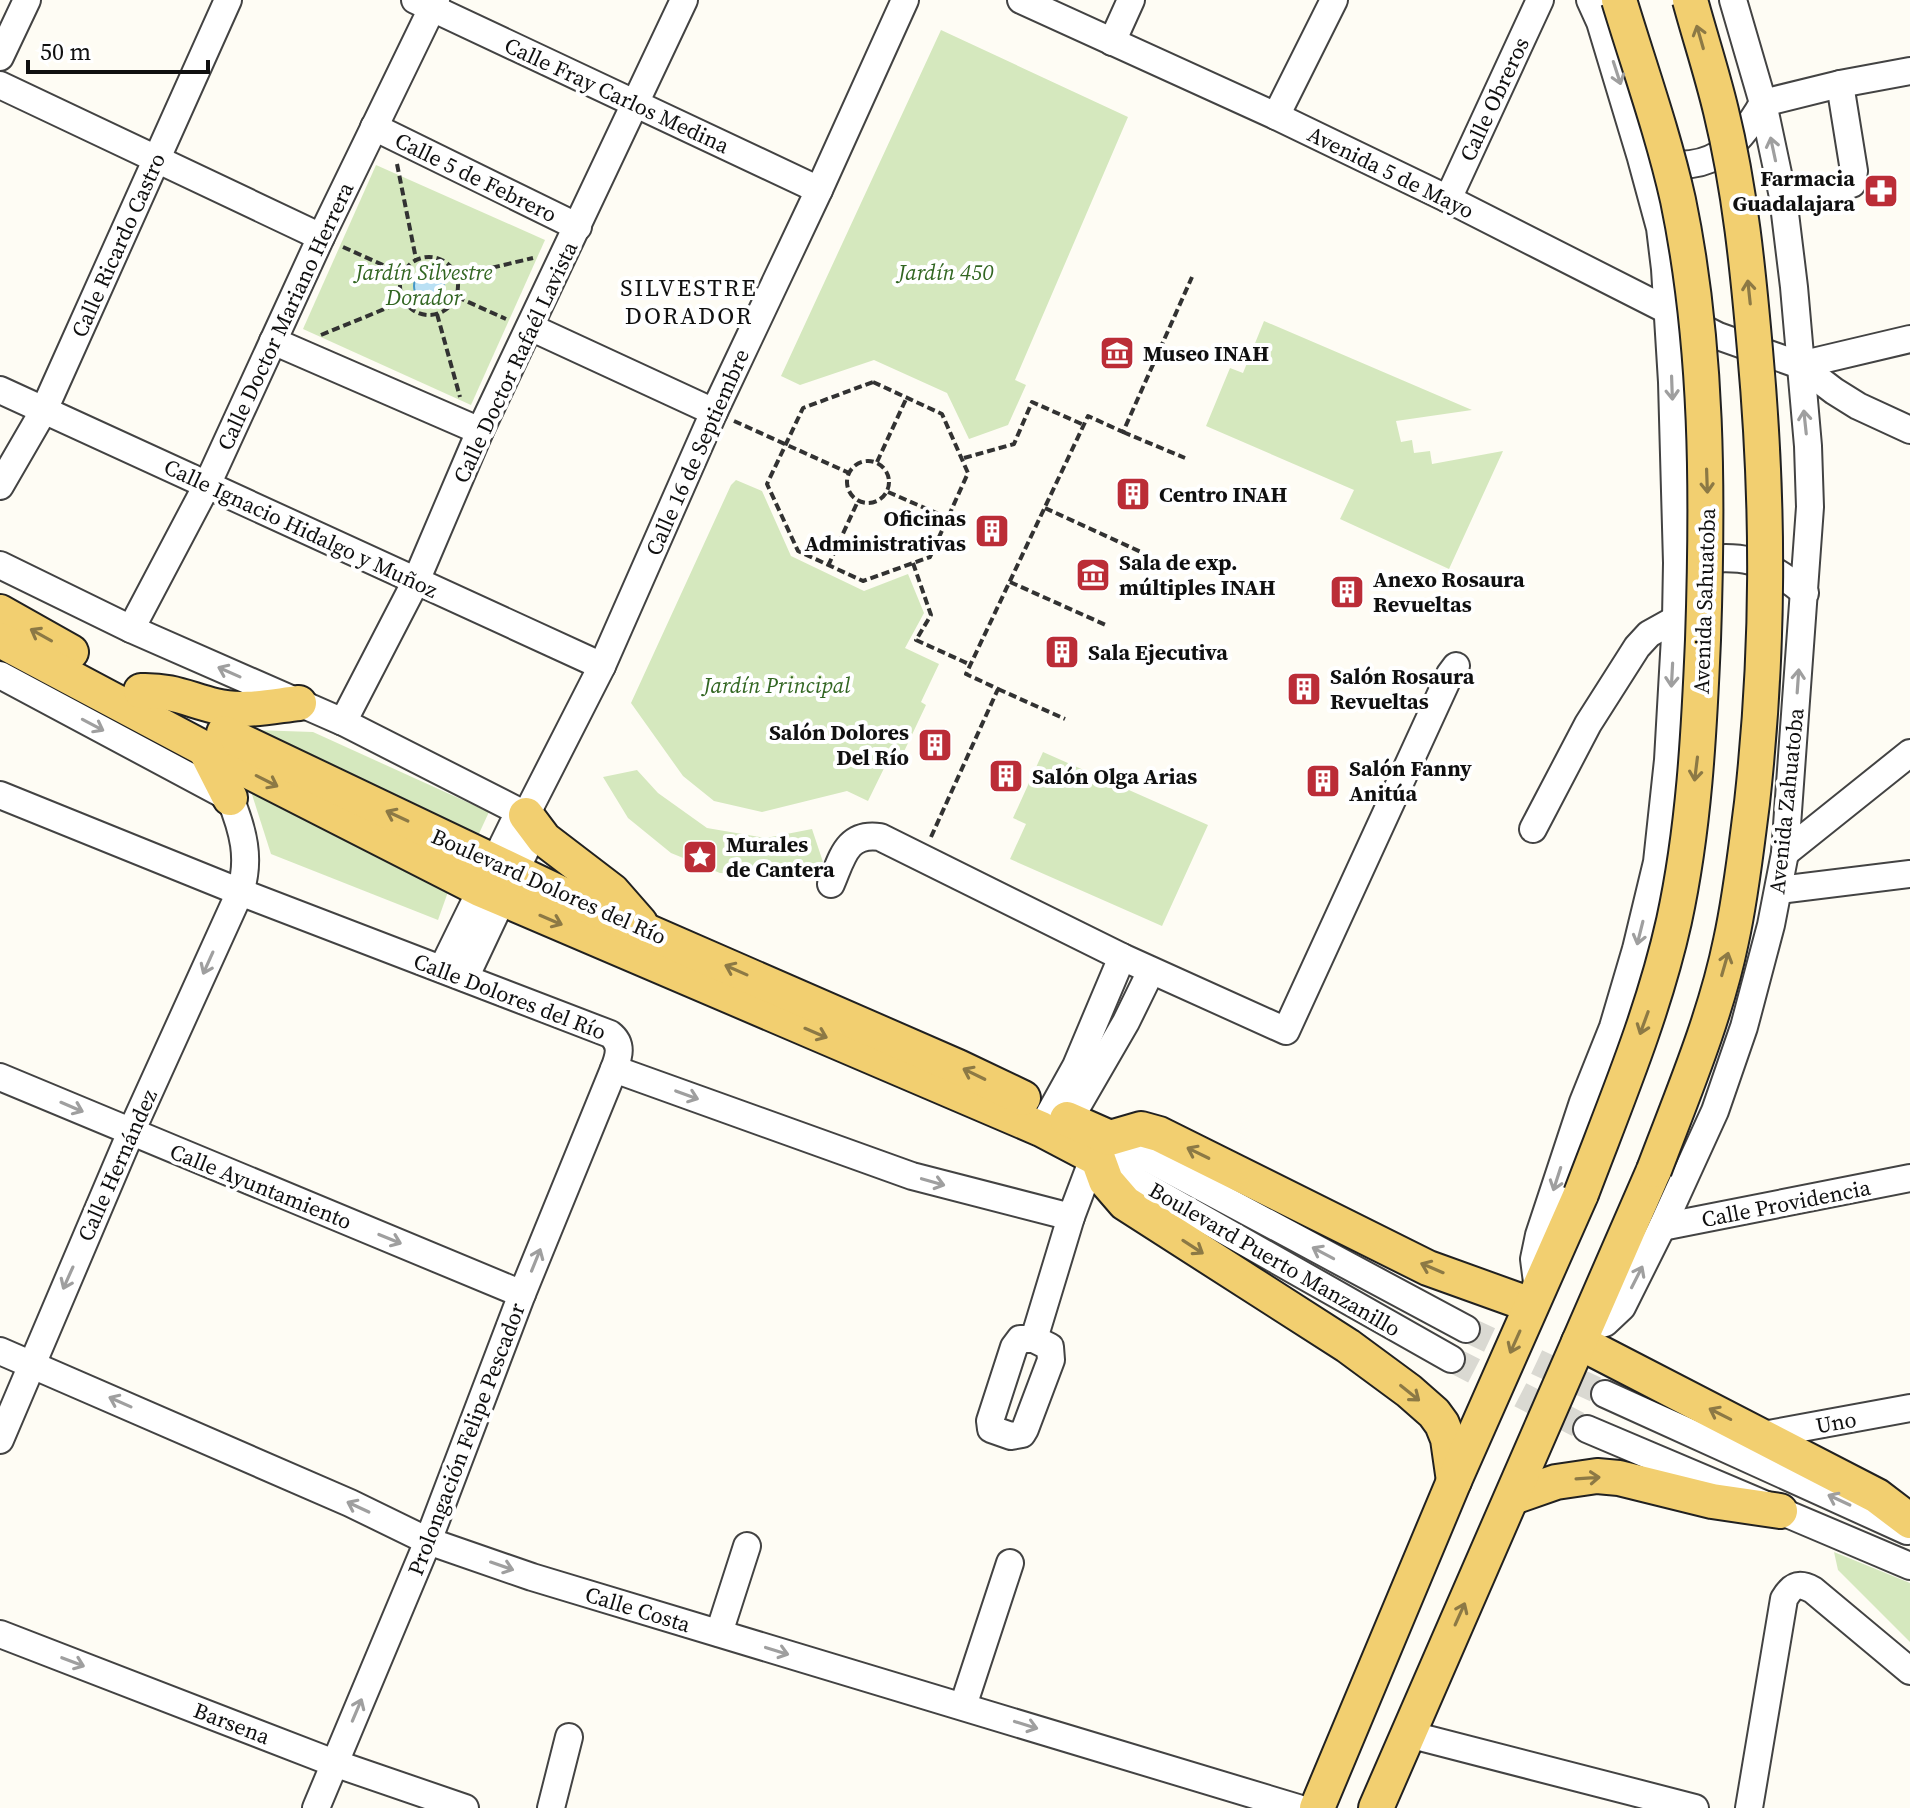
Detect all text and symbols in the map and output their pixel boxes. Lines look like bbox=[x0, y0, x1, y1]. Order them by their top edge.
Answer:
scale bar bbox=[28, 24, 208, 74]
one-way arrow bbox=[1692, 24, 1707, 50]
street label: Calle Fray Carlos Medina bbox=[500, 30, 735, 161]
street label: Calle Obreros bbox=[1452, 32, 1536, 166]
text: 50 m bbox=[40, 35, 91, 68]
one-way arrow bbox=[1610, 61, 1625, 86]
street label: Avenida 5 de Mayo bbox=[1303, 119, 1479, 225]
street label: Calle 5 de Febrero bbox=[390, 125, 562, 229]
one-way arrow bbox=[1765, 136, 1780, 162]
street label: Calle Ricardo Castro bbox=[64, 148, 172, 342]
place label: Farmacia Guadalajara bbox=[1733, 163, 1855, 218]
pharmacy icon: Farmacia Guadalajara bbox=[1862, 172, 1900, 210]
street label: Calle Doctor Mariano Herrera bbox=[210, 176, 361, 455]
street label: Calle Doctor Rafaél Lavista bbox=[446, 236, 585, 488]
park label: Jardín Silvestre Dorador bbox=[352, 257, 493, 312]
park label: Jardín 450 bbox=[895, 257, 994, 287]
district label: SILVESTRE DORADOR bbox=[620, 271, 758, 332]
one-way arrow bbox=[1742, 279, 1757, 305]
museum icon: Museo INAH bbox=[1098, 334, 1136, 372]
place label: Museo INAH bbox=[1143, 338, 1269, 368]
street label: Calle 16 de Septiembre bbox=[638, 344, 756, 560]
one-way arrow bbox=[1665, 374, 1680, 401]
one-way arrow bbox=[1798, 409, 1813, 436]
street label: Calle Ignacio Hidalgo y Muñoz bbox=[159, 451, 443, 605]
one-way arrow bbox=[1699, 467, 1714, 494]
building icon: Centro INAH bbox=[1114, 475, 1152, 513]
place label: Centro INAH bbox=[1159, 479, 1288, 509]
place label: Oficinas Administrativas bbox=[804, 503, 966, 558]
street label: Avenida Sahuatoba bbox=[1686, 507, 1722, 695]
building icon: Oficinas Administrativas bbox=[973, 512, 1011, 550]
place label: Sala de exp. múltiples INAH bbox=[1119, 547, 1276, 602]
museum icon: Sala de exp. múltiples INAH bbox=[1074, 556, 1112, 594]
place label: Anexo Rosaura Revueltas bbox=[1373, 564, 1525, 619]
building icon: Anexo Rosaura Revueltas bbox=[1328, 573, 1366, 611]
one-way arrow bbox=[29, 626, 53, 642]
building icon: Sala Ejecutiva bbox=[1043, 633, 1081, 671]
place label: Sala Ejecutiva bbox=[1088, 637, 1228, 667]
place label: Salón Rosaura Revueltas bbox=[1330, 661, 1475, 716]
one-way arrow bbox=[1665, 662, 1680, 688]
one-way arrow bbox=[217, 664, 241, 679]
one-way arrow bbox=[1791, 668, 1806, 695]
park label: Jardín Principal bbox=[701, 670, 851, 700]
building icon: Salón Rosaura Revueltas bbox=[1285, 670, 1323, 708]
street label: Avenida Zahuatoba bbox=[1761, 706, 1811, 896]
place label: Salón Dolores Del Río bbox=[769, 717, 909, 772]
one-way arrow bbox=[81, 718, 105, 733]
building icon: Salón Dolores Del Río bbox=[916, 726, 954, 764]
place label: Salón Fanny Anitúa bbox=[1349, 753, 1472, 808]
one-way arrow bbox=[1688, 756, 1703, 781]
building icon: Salón Olga Arias bbox=[987, 757, 1025, 795]
place label: Salón Olga Arias bbox=[1032, 761, 1197, 791]
building icon: Salón Fanny Anitúa bbox=[1304, 762, 1342, 800]
one-way arrow bbox=[255, 773, 278, 789]
one-way arrow bbox=[385, 808, 409, 823]
street label: Boulevard Dolores del Río bbox=[427, 821, 671, 951]
place label: Murales de Cantera bbox=[726, 829, 835, 884]
place icon: Murales de Cantera bbox=[681, 838, 719, 876]
one-way arrow bbox=[538, 913, 563, 928]
one-way arrow bbox=[1631, 919, 1646, 945]
street label: Calle Dolores del Río bbox=[410, 945, 610, 1047]
one-way arrow bbox=[199, 951, 214, 975]
one-way arrow bbox=[1718, 952, 1733, 978]
one-way arrow bbox=[724, 961, 748, 976]
one-way arrow bbox=[1636, 1010, 1651, 1035]
one-way arrow bbox=[803, 1026, 827, 1041]
one-way arrow bbox=[962, 1066, 986, 1081]
street label: Calle Hernández bbox=[70, 1084, 164, 1246]
one-way arrow bbox=[675, 1089, 700, 1104]
one-way arrow bbox=[59, 1101, 84, 1116]
street label: Calle Ayuntamiento bbox=[166, 1136, 356, 1236]
one-way arrow bbox=[1187, 1145, 1211, 1161]
one-way arrow bbox=[1549, 1166, 1564, 1191]
street label: Calle Providencia bbox=[1699, 1172, 1874, 1234]
one-way arrow bbox=[919, 1175, 945, 1190]
street label: Boulevard Puerto Manzanillo bbox=[1144, 1175, 1406, 1343]
one-way arrow bbox=[377, 1232, 402, 1247]
one-way arrow bbox=[1182, 1238, 1204, 1255]
one-way arrow bbox=[1312, 1244, 1336, 1260]
one-way arrow bbox=[529, 1248, 544, 1273]
one-way arrow bbox=[1420, 1260, 1444, 1275]
one-way arrow bbox=[59, 1265, 74, 1289]
one-way arrow bbox=[1629, 1266, 1645, 1290]
street label: Prolongación Felipe Pescador bbox=[400, 1298, 532, 1580]
one-way arrow bbox=[1506, 1329, 1521, 1354]
one-way arrow bbox=[1400, 1384, 1420, 1402]
one-way arrow bbox=[108, 1394, 132, 1409]
street label: Uno bbox=[1813, 1404, 1859, 1440]
one-way arrow bbox=[1709, 1406, 1733, 1421]
one-way arrow bbox=[1574, 1470, 1601, 1485]
one-way arrow bbox=[1827, 1492, 1851, 1507]
one-way arrow bbox=[346, 1499, 370, 1514]
one-way arrow bbox=[489, 1560, 514, 1575]
street label: Calle Costa bbox=[582, 1579, 695, 1639]
one-way arrow bbox=[1454, 1603, 1469, 1627]
one-way arrow bbox=[764, 1644, 789, 1659]
one-way arrow bbox=[60, 1656, 85, 1670]
street label: Barsena bbox=[190, 1695, 275, 1752]
one-way arrow bbox=[350, 1698, 365, 1723]
one-way arrow bbox=[1013, 1719, 1038, 1733]

